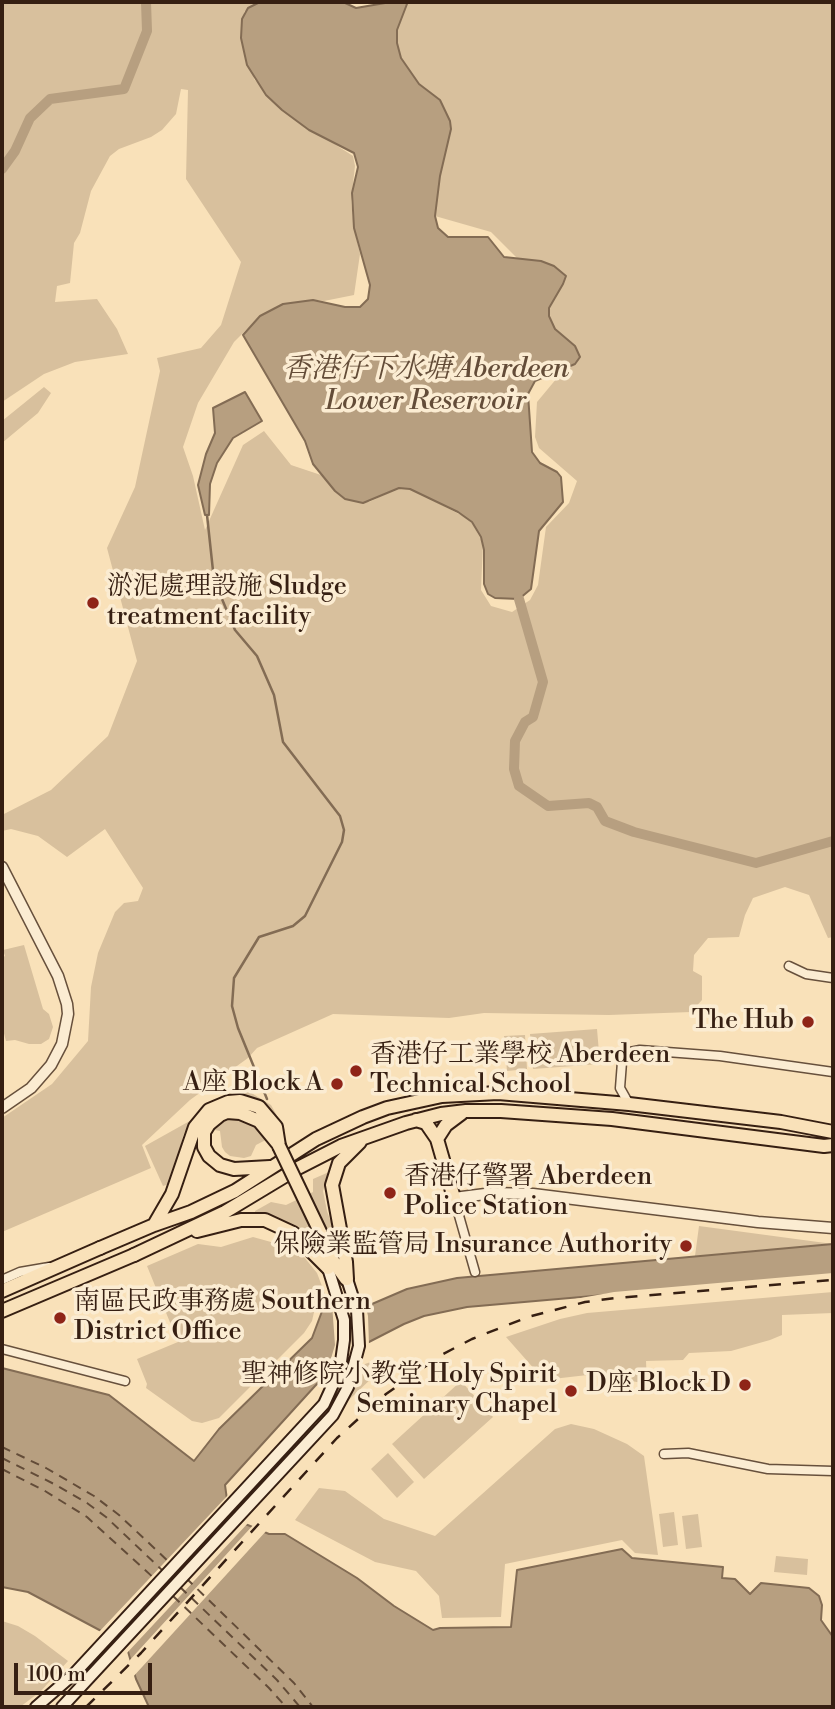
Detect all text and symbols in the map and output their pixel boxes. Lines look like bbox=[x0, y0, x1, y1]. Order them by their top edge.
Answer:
water label: 香港仔下水塘 Aberdeen Lower Reservoir bbox=[283, 353, 569, 419]
place label: 淤泥處理設施 Sludge treatment facility bbox=[107, 572, 347, 634]
marker: 淤泥處理設施 Sludge treatment facility bbox=[85, 595, 101, 611]
place label: The Hub bbox=[692, 1006, 794, 1038]
marker: The Hub bbox=[800, 1014, 816, 1030]
place label: 香港仔工業學校 Aberdeen Technical School bbox=[370, 1040, 670, 1102]
marker: 香港仔工業學校 Aberdeen Technical School bbox=[348, 1063, 364, 1079]
place label: A座 Block A bbox=[183, 1068, 323, 1100]
marker: A座 Block A bbox=[329, 1076, 345, 1092]
place label: 香港仔警署 Aberdeen Police Station bbox=[404, 1162, 652, 1224]
marker: 香港仔警署 Aberdeen Police Station bbox=[382, 1185, 398, 1201]
place label: 保險業監管局 Insurance Authority bbox=[274, 1230, 672, 1262]
marker: 保險業監管局 Insurance Authority bbox=[678, 1238, 694, 1254]
place label: 南區民政事務處 Southern District Office bbox=[74, 1287, 371, 1348]
marker: 南區民政事務處 Southern District Office bbox=[52, 1310, 68, 1326]
place label: 聖神修院小教堂 Holy Spirit Seminary Chapel bbox=[241, 1360, 557, 1422]
place label: D座 Block D bbox=[587, 1369, 731, 1401]
marker: D座 Block D bbox=[737, 1377, 753, 1393]
marker: 聖神修院小教堂 Holy Spirit Seminary Chapel bbox=[563, 1383, 579, 1399]
scale bar bbox=[18, 1650, 156, 1694]
text: 100 m bbox=[27, 1662, 86, 1688]

